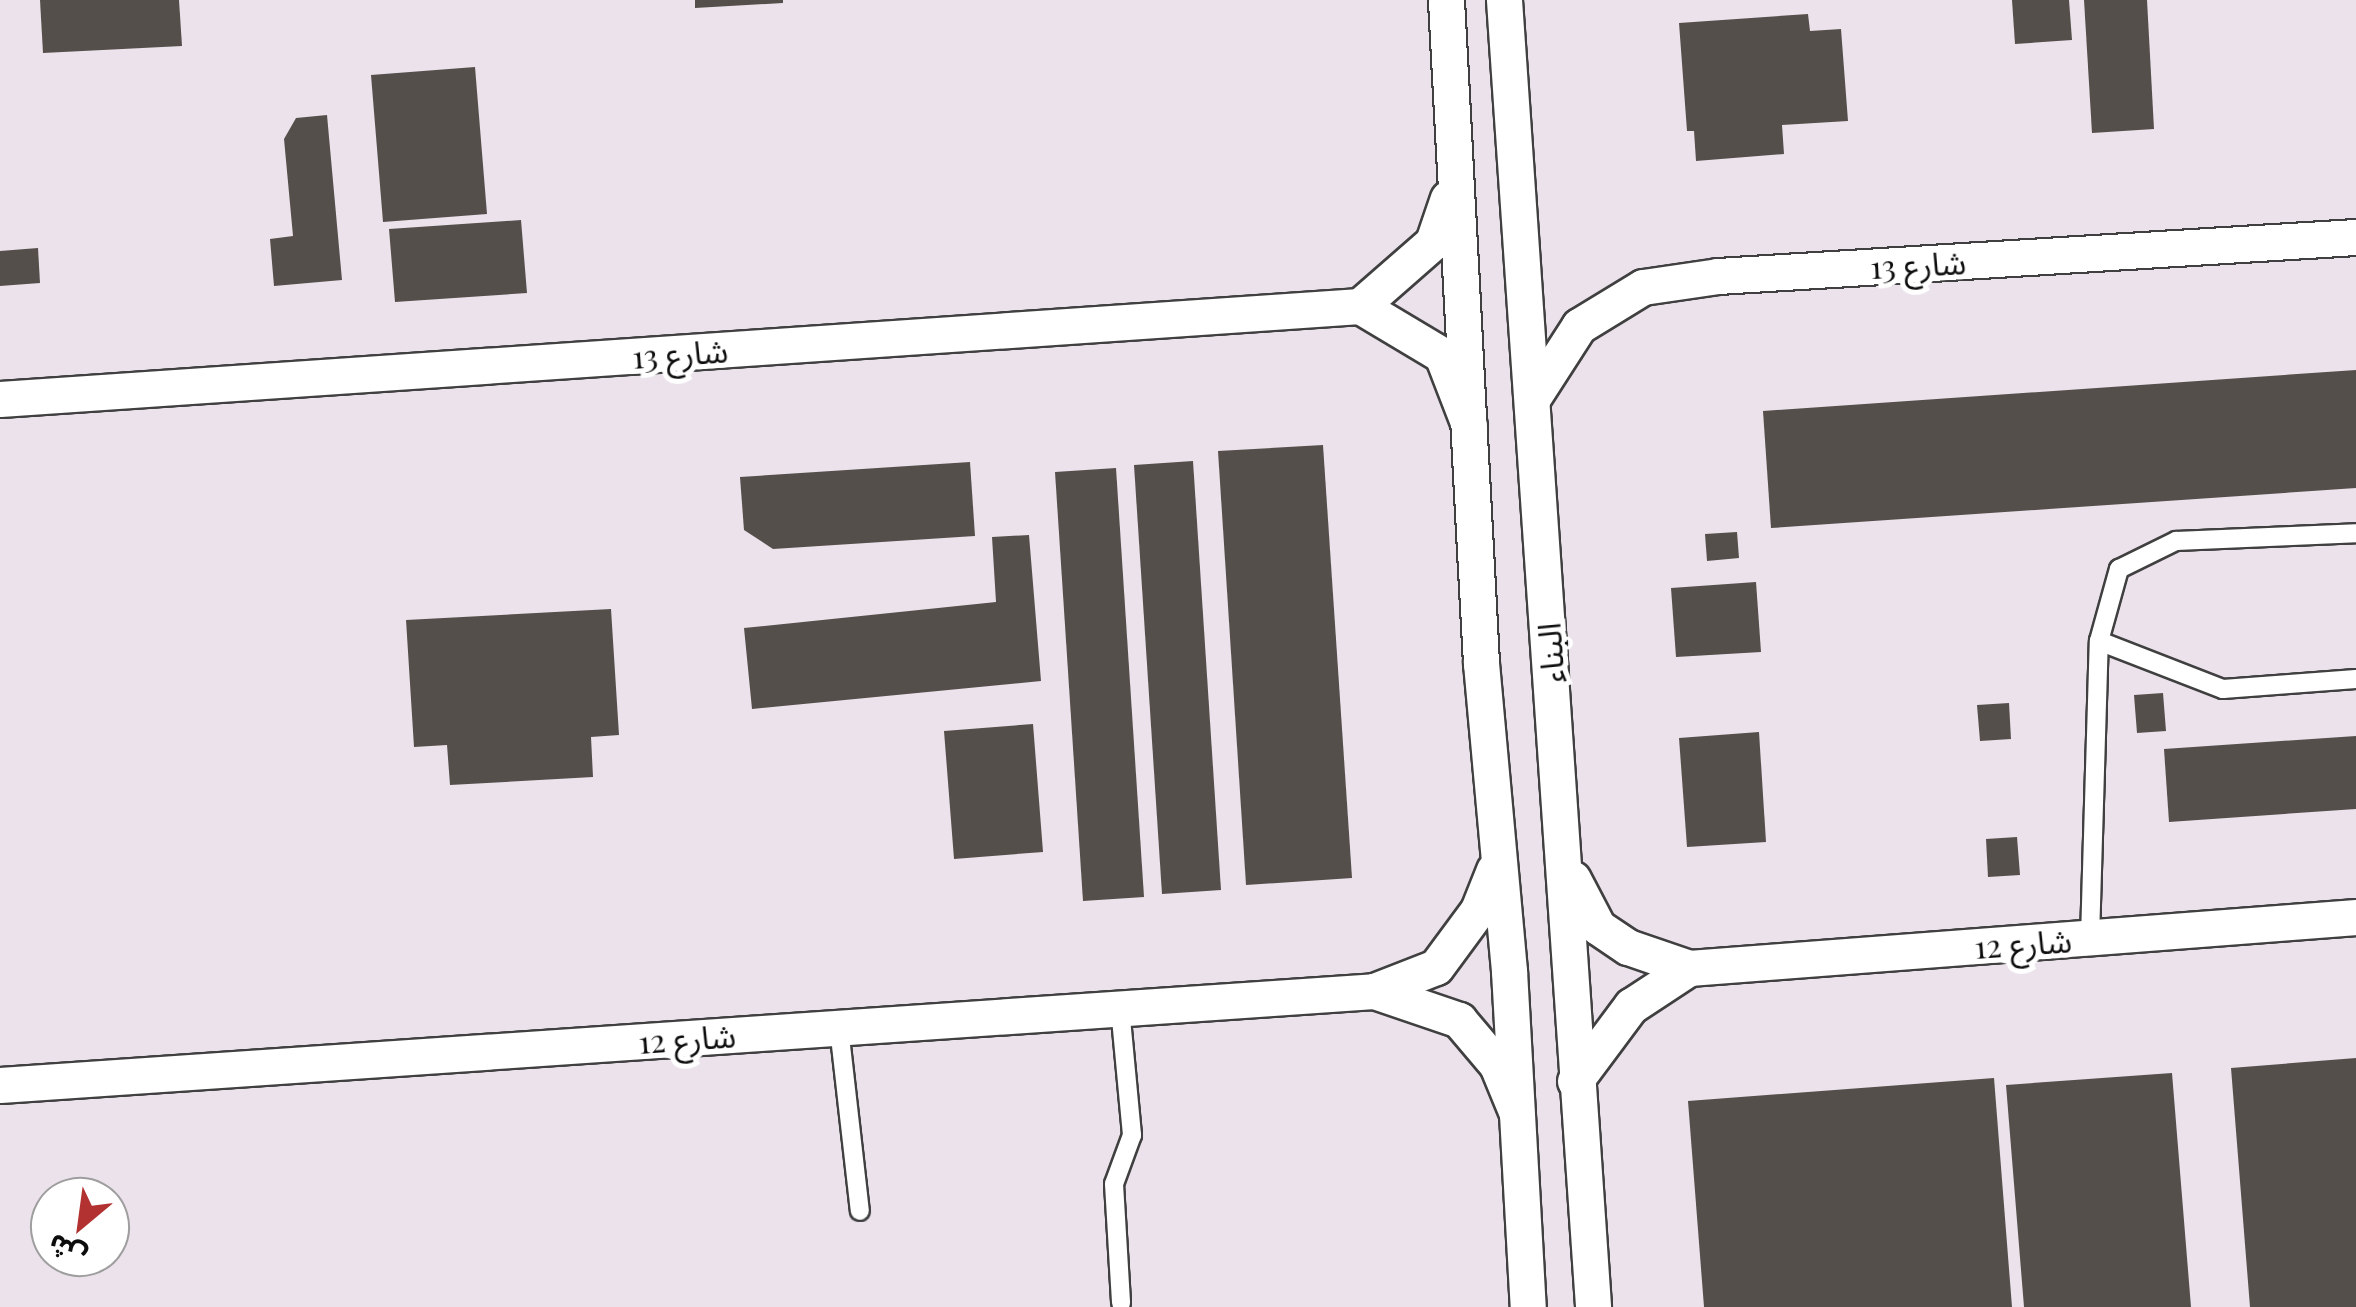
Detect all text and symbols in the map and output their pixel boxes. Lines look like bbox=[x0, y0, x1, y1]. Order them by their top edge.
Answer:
street label: شارع 13 bbox=[1869, 242, 1967, 286]
street label: شارع 13 bbox=[631, 330, 729, 376]
street label: البناء bbox=[1529, 622, 1571, 684]
street label: شارع 12 bbox=[1973, 920, 2073, 966]
street label: شارع 12 bbox=[637, 1015, 737, 1061]
north arrow bbox=[30, 1177, 130, 1277]
text: ش bbox=[40, 1226, 92, 1277]

